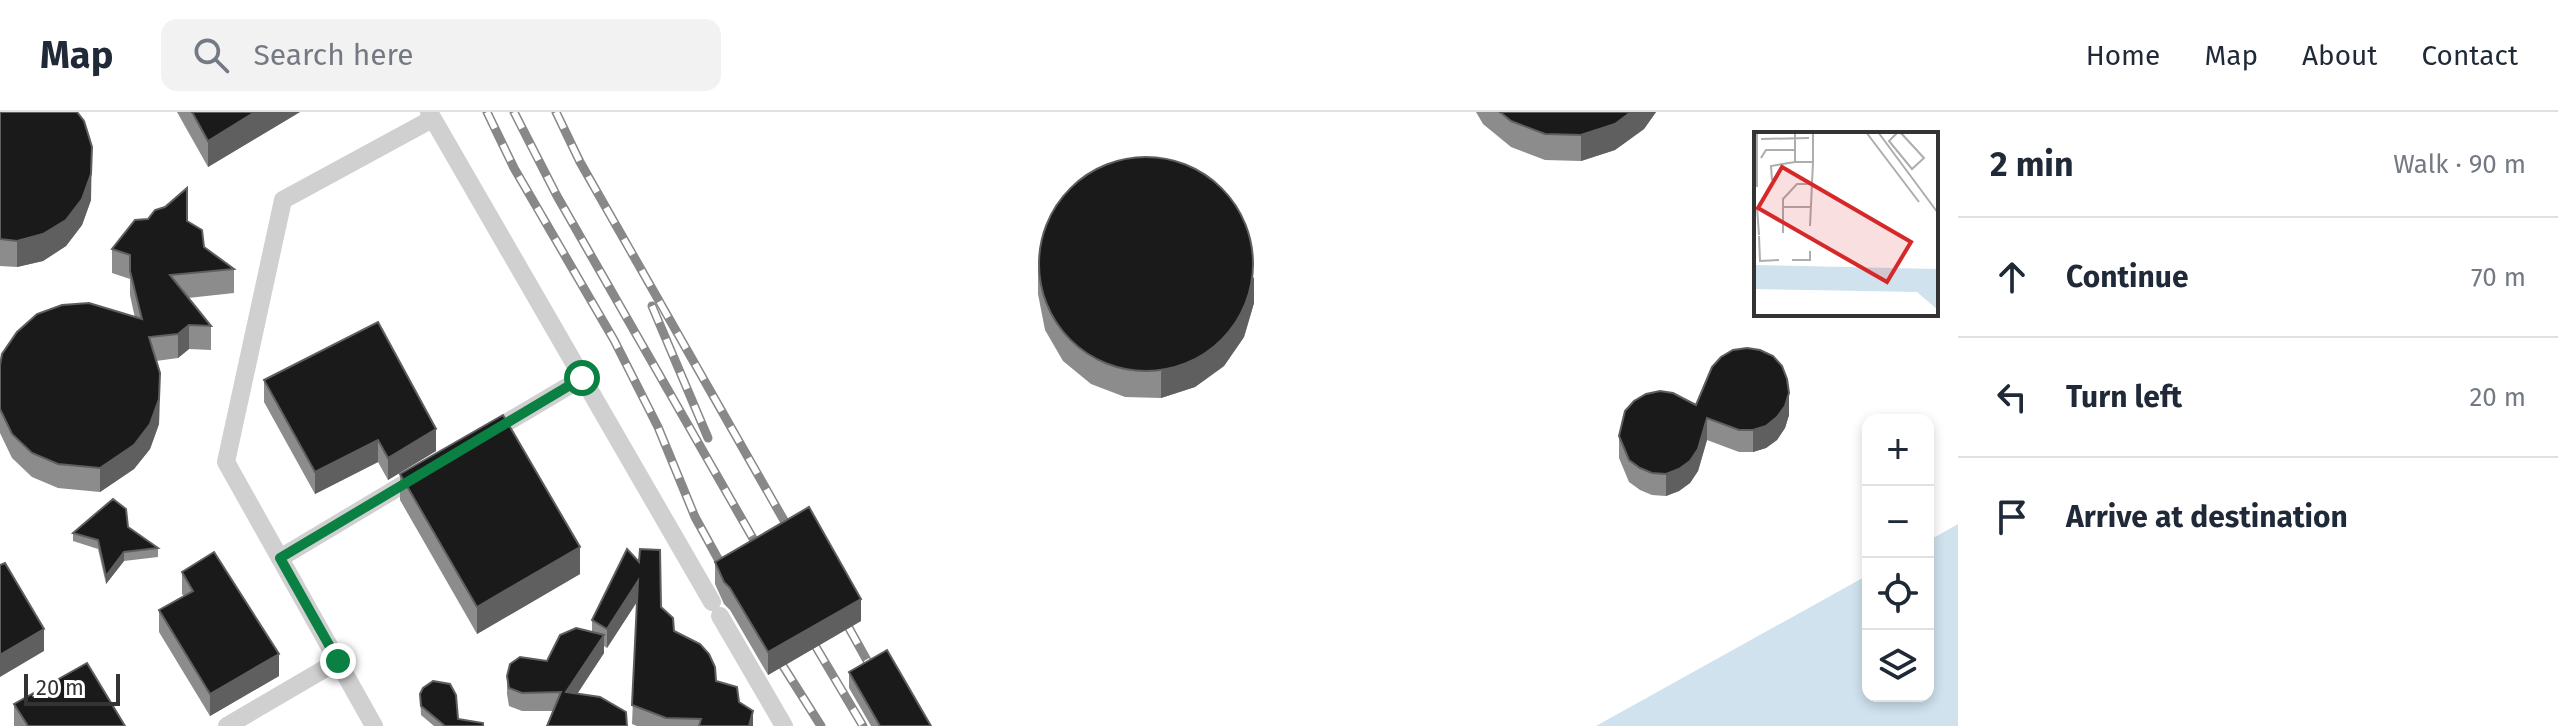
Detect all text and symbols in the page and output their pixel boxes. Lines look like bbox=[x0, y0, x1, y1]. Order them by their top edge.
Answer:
search box bbox=[161, 19, 721, 91]
text: Map bbox=[40, 32, 113, 78]
icon: search bbox=[189, 33, 233, 77]
text: Search here bbox=[253, 37, 414, 73]
text: Home bbox=[2086, 39, 2160, 72]
text: Map bbox=[2204, 39, 2258, 72]
text: About bbox=[2302, 39, 2377, 72]
text: Contact bbox=[2421, 39, 2518, 72]
inset map bbox=[1754, 132, 1938, 316]
text: 2 min bbox=[1990, 144, 2074, 185]
text: Walk · 90 m bbox=[2393, 149, 2526, 180]
icon: ahead bbox=[1990, 255, 2034, 299]
text: Continue bbox=[2066, 259, 2189, 295]
text: 70 m bbox=[2471, 262, 2526, 293]
route start bbox=[564, 360, 600, 396]
icon: left bbox=[1990, 375, 2034, 419]
text: Turn left bbox=[2066, 379, 2182, 415]
text: 20 m bbox=[2469, 382, 2526, 413]
map controls bbox=[1862, 414, 1934, 702]
button: + bbox=[1862, 414, 1934, 486]
button: − bbox=[1862, 486, 1934, 558]
icon: arrive bbox=[1990, 495, 2034, 539]
text: Arrive at destination bbox=[2066, 499, 2348, 535]
button: locate bbox=[1862, 558, 1934, 630]
button: layers bbox=[1862, 630, 1934, 702]
route end bbox=[320, 643, 356, 679]
scale bar bbox=[24, 670, 120, 706]
text: 20 m bbox=[36, 674, 84, 701]

